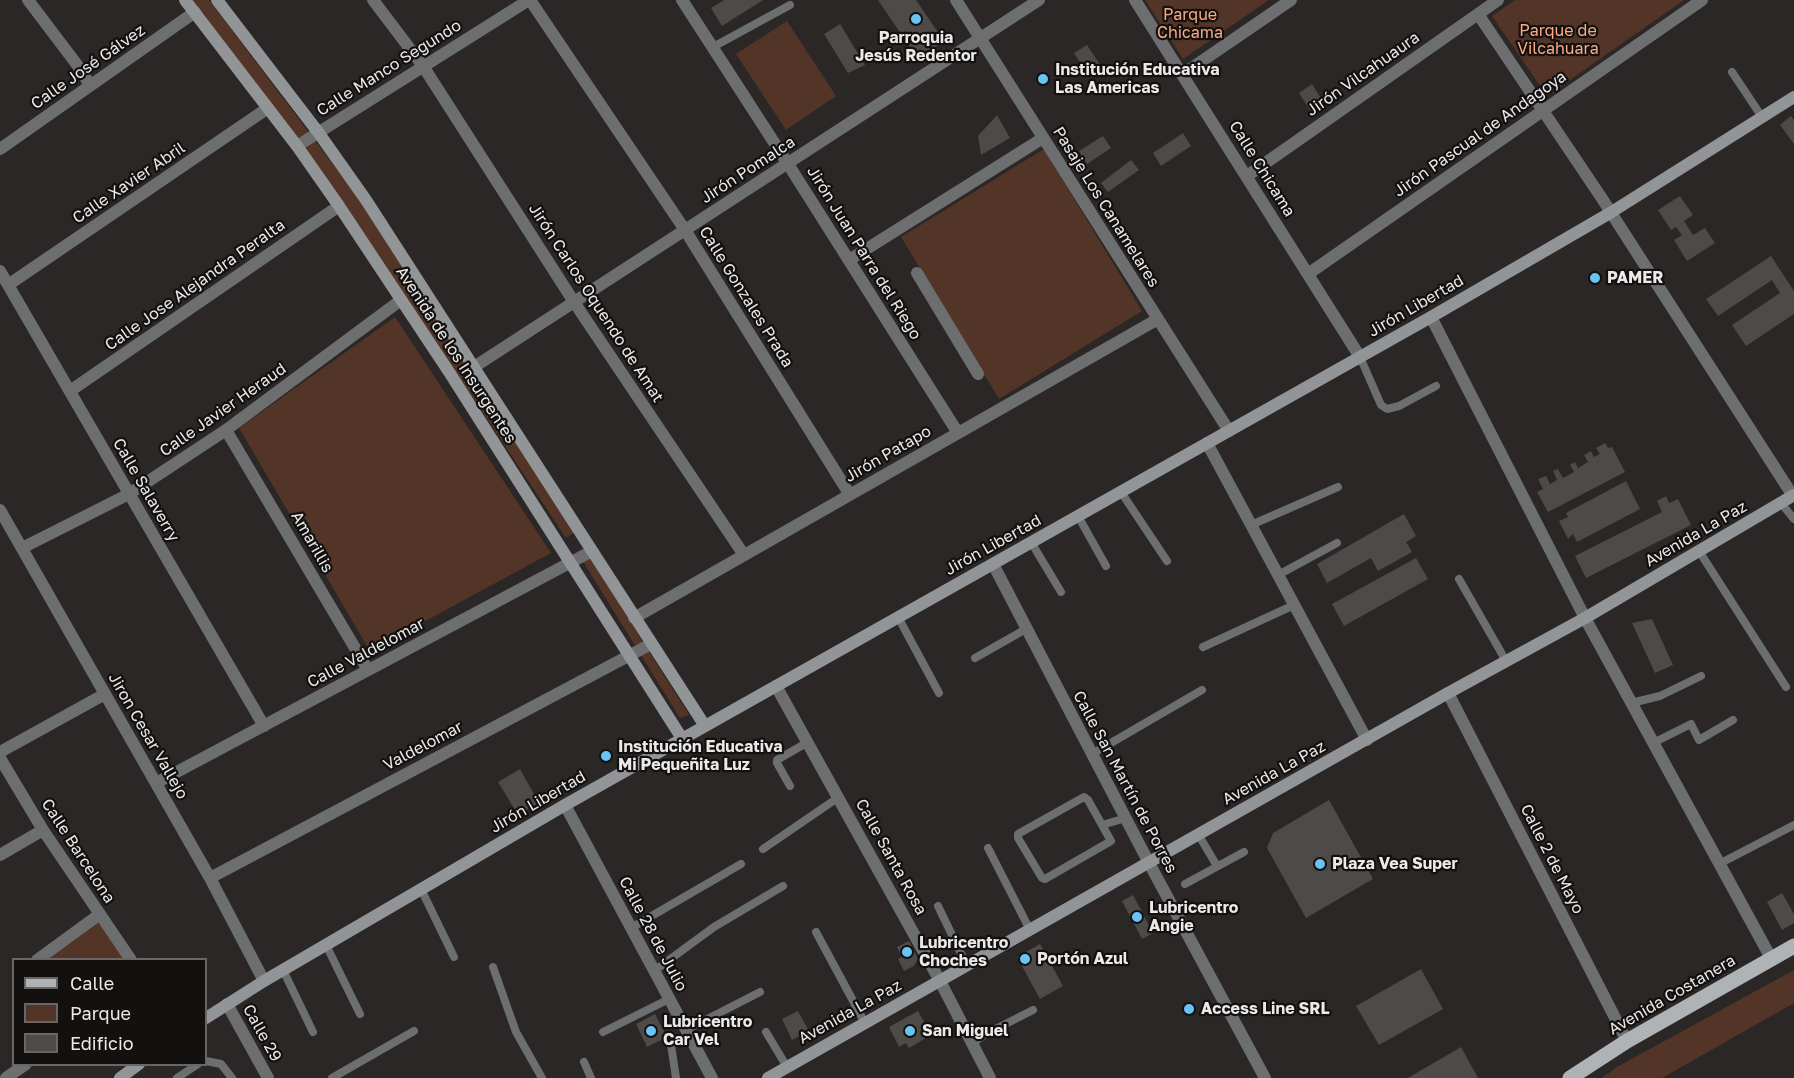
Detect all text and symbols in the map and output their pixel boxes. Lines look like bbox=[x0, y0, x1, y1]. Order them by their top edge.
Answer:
park label: Parque Chicama bbox=[1157, 5, 1223, 43]
marker: Parroquia Jesús Redentor bbox=[909, 12, 923, 26]
street label: Calle Manco Segundo bbox=[313, 16, 465, 120]
street label: Calle José Gálvez bbox=[27, 21, 149, 113]
park label: Parque de Vilcahuara bbox=[1517, 21, 1599, 59]
place label: Parroquia Jesús Redentor bbox=[855, 28, 977, 66]
street label: Jirón Vilcahuaura bbox=[1303, 28, 1423, 120]
place label: Institución Educativa Las Americas bbox=[1055, 60, 1219, 98]
street label: Jirón Pascual de Andagoya bbox=[1390, 67, 1570, 201]
marker: Institución Educativa Las Americas bbox=[1036, 72, 1050, 86]
street label: Calle Chicama bbox=[1225, 118, 1299, 220]
street label: Pasaje Los Canamelares bbox=[1049, 123, 1163, 291]
street label: Jirón Pomalca bbox=[697, 132, 799, 208]
street label: Calle Xavier Abril bbox=[69, 138, 189, 228]
street label: Jirón Juan Parra del Riego bbox=[803, 163, 925, 343]
street label: Jirón Carlos Oquendo de Amat bbox=[524, 200, 668, 406]
street label: Calle Jose Alejandra Peralta bbox=[101, 215, 289, 355]
street label: Calle Gonzales Prada bbox=[695, 223, 797, 371]
street label: Avenida de los Insurgentes bbox=[392, 263, 520, 447]
place label: PAMER bbox=[1607, 268, 1663, 288]
street label: Jirón Libertad bbox=[1365, 271, 1467, 341]
marker: PAMER bbox=[1588, 271, 1602, 285]
street label: Calle Javier Heraud bbox=[156, 359, 290, 461]
street label: Jirón Patapo bbox=[841, 421, 935, 487]
street label: Calle Salaverry bbox=[109, 435, 183, 545]
street label: Avenida La Paz bbox=[1642, 497, 1750, 571]
street label: Amarillis bbox=[287, 508, 337, 576]
street label: Jirón Libertad bbox=[942, 511, 1044, 579]
street label: Calle Valdelomar bbox=[304, 614, 428, 692]
street label: Jiron Cesar Vallejo bbox=[104, 669, 192, 803]
street label: Calle San Martín de Porres bbox=[1069, 688, 1181, 876]
street label: Valdelomar bbox=[380, 717, 466, 775]
place label: Institución Educativa Mi Pequeñita Luz bbox=[618, 737, 782, 775]
street label: Avenida La Paz bbox=[1219, 737, 1329, 809]
marker: Institución Educativa Mi Pequeñita Luz bbox=[599, 749, 613, 763]
street label: Jirón Libertad bbox=[487, 767, 589, 837]
street label: Calle Barcelona bbox=[37, 795, 119, 907]
street label: Calle Santa Rosa bbox=[851, 796, 931, 918]
street label: Calle 2 de Mayo bbox=[1516, 801, 1588, 917]
place label: Plaza Vea Super bbox=[1332, 854, 1458, 874]
marker: Plaza Vea Super bbox=[1313, 857, 1327, 871]
street label: Calle 28 de Julio bbox=[615, 873, 691, 995]
place label: Lubricentro Angie bbox=[1149, 898, 1238, 936]
marker: Lubricentro Angie bbox=[1130, 910, 1144, 924]
place label: Lubricentro Choches bbox=[919, 933, 1008, 971]
marker: Lubricentro Choches bbox=[900, 945, 914, 959]
place label: Portón Azul bbox=[1037, 949, 1128, 969]
street label: Avenida Costanera bbox=[1605, 951, 1739, 1039]
marker: Portón Azul bbox=[1018, 952, 1032, 966]
legend bbox=[12, 958, 207, 1066]
text: Calle bbox=[70, 972, 114, 994]
street label: Avenida La Paz bbox=[795, 976, 905, 1048]
place label: Access Line SRL bbox=[1201, 999, 1330, 1019]
street label: Calle 29 bbox=[239, 1001, 285, 1065]
text: Parque bbox=[70, 1002, 131, 1024]
marker: Access Line SRL bbox=[1182, 1002, 1196, 1016]
place label: Lubricentro Car Vel bbox=[663, 1012, 752, 1050]
place label: San Miguel bbox=[922, 1021, 1008, 1041]
marker: Lubricentro Car Vel bbox=[644, 1024, 658, 1038]
marker: San Miguel bbox=[903, 1024, 917, 1038]
text: Edificio bbox=[70, 1032, 134, 1054]

